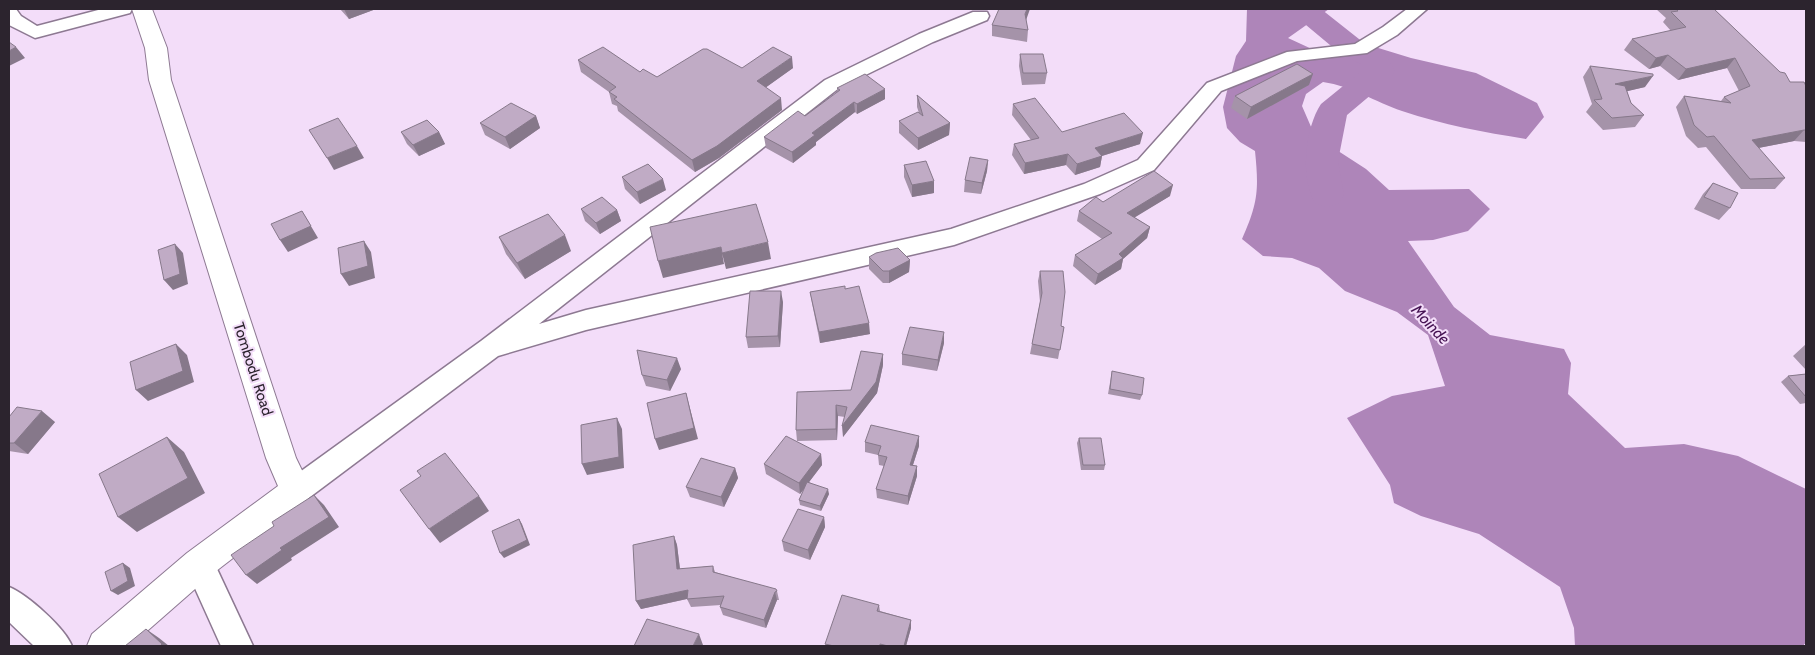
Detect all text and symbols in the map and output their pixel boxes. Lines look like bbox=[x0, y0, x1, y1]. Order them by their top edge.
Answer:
water label: Moinde bbox=[1407, 300, 1454, 348]
street label: Tombodu Road bbox=[229, 320, 277, 418]

